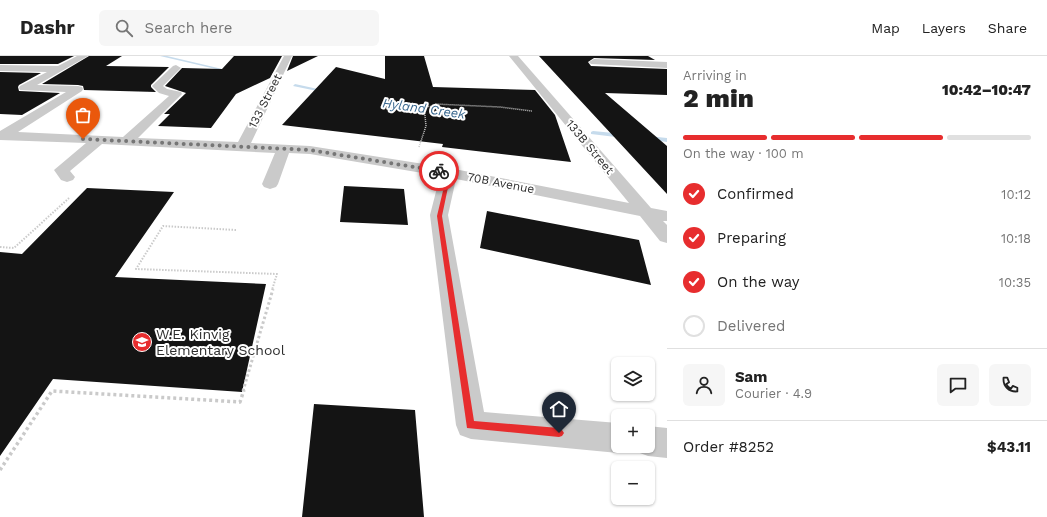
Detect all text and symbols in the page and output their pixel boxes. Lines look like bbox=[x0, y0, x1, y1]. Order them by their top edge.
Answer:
search box bbox=[99, 10, 379, 46]
text: Dashr bbox=[20, 16, 75, 39]
icon: search bbox=[113, 17, 135, 39]
text: Search here bbox=[145, 19, 233, 37]
text: Map bbox=[871, 20, 900, 36]
text: Layers bbox=[922, 20, 966, 36]
text: Share bbox=[988, 20, 1027, 36]
text: Arriving in bbox=[683, 68, 747, 83]
street label: 133 Street bbox=[245, 72, 285, 130]
text: 10:42–10:47 bbox=[942, 81, 1031, 99]
text: 2 min bbox=[683, 83, 754, 113]
water label: Hyland Creek bbox=[382, 95, 467, 122]
pin bbox=[66, 98, 100, 139]
icon: bag bbox=[72, 104, 94, 126]
street label: 133B Street bbox=[563, 117, 617, 177]
text: On the way · 100 m bbox=[683, 146, 804, 161]
courier bbox=[419, 151, 459, 191]
icon: bike bbox=[428, 160, 450, 182]
street label: 70B Avenue bbox=[466, 170, 536, 196]
icon: check bbox=[683, 183, 705, 205]
text: Confirmed bbox=[717, 185, 794, 203]
text: 10:12 bbox=[1001, 187, 1031, 202]
icon: check bbox=[683, 227, 705, 249]
text: Preparing bbox=[717, 229, 786, 247]
text: 10:18 bbox=[1001, 231, 1031, 246]
icon: check bbox=[683, 271, 705, 293]
text: On the way bbox=[717, 273, 799, 291]
text: 10:35 bbox=[999, 275, 1031, 290]
text: Delivered bbox=[717, 317, 785, 335]
place label: W.E. Kinvig Elementary School bbox=[156, 326, 286, 358]
school or university icon: W.E. Kinvig Elementary School bbox=[131, 331, 153, 353]
map controls bbox=[611, 357, 655, 505]
button: layers bbox=[611, 357, 655, 401]
button: person bbox=[683, 364, 725, 406]
button: chat bbox=[937, 364, 979, 406]
button: phone bbox=[989, 364, 1031, 406]
text: Sam bbox=[735, 368, 767, 386]
text: Courier · 4.9 bbox=[735, 386, 812, 401]
pin bbox=[542, 392, 576, 433]
icon: home bbox=[548, 398, 570, 420]
button: + bbox=[611, 409, 655, 453]
text: Order #8252 bbox=[683, 438, 774, 456]
text: $43.11 bbox=[987, 438, 1031, 456]
button: − bbox=[611, 461, 655, 505]

